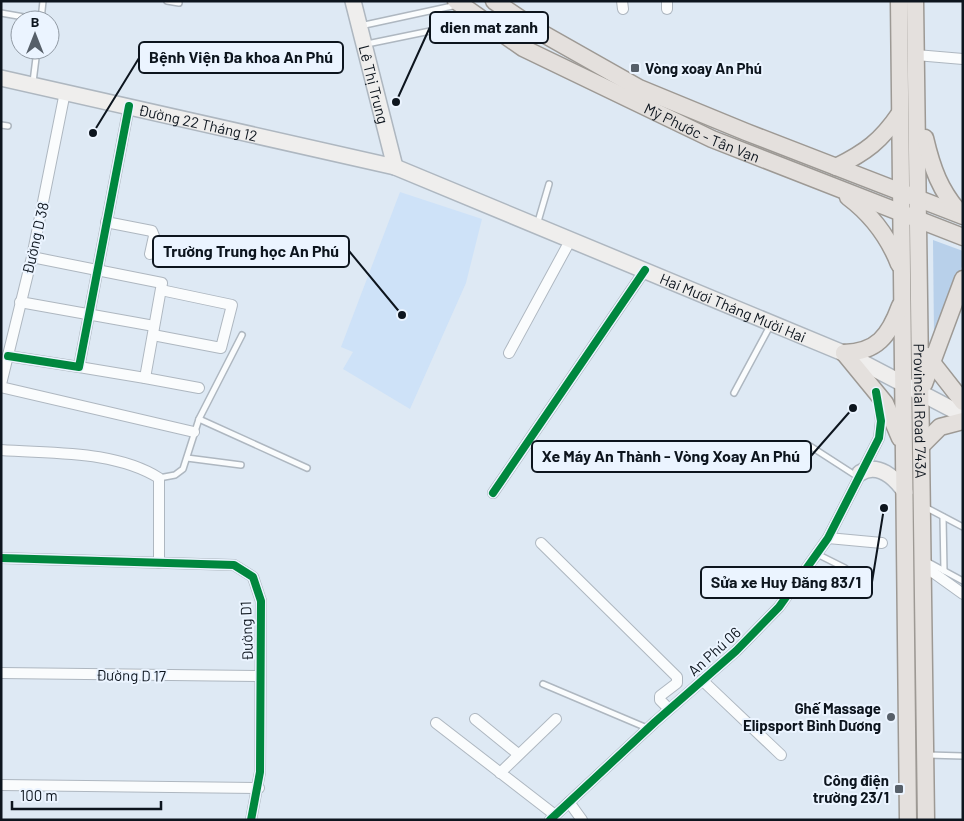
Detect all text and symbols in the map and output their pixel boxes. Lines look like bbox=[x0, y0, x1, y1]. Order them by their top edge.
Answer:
north arrow bbox=[10, 10, 60, 60]
callout: dien mat zanh bbox=[430, 12, 548, 43]
text: B bbox=[31, 13, 39, 30]
text: dien mat zanh bbox=[440, 17, 538, 36]
callout: Bệnh Viện Đa khoa An Phú bbox=[139, 42, 343, 73]
street label: Lê Thị Trung bbox=[356, 43, 393, 126]
text: Bệnh Viện Đa khoa An Phú bbox=[149, 47, 333, 67]
place label: Vòng xoay An Phú bbox=[645, 59, 762, 77]
marker: Vòng xoay An Phú bbox=[629, 62, 641, 74]
street label: Mỹ Phước - Tân Vạn bbox=[642, 99, 762, 166]
street label: Đường 22 Tháng 12 bbox=[137, 100, 259, 145]
street label: Đường D 38 bbox=[18, 200, 52, 276]
callout: Trường Trung học An Phú bbox=[153, 236, 349, 267]
text: Trường Trung học An Phú bbox=[163, 241, 339, 260]
street label: Hai Mươi Tháng Mười Hai bbox=[657, 269, 809, 346]
street label: Provincial Road 743A bbox=[911, 343, 930, 479]
callout: Xe Máy An Thành - Vòng Xoay An Phú bbox=[532, 441, 811, 472]
text: Xe Máy An Thành - Vòng Xoay An Phú bbox=[542, 446, 800, 465]
callout: Sửa xe Huy Đăng 83/1 bbox=[701, 567, 872, 598]
text: Sửa xe Huy Đăng 83/1 bbox=[711, 572, 861, 591]
street label: Đường D1 bbox=[236, 601, 256, 661]
street label: An Phú 06 bbox=[684, 623, 744, 679]
street label: Đường D 17 bbox=[96, 665, 166, 685]
place label: Ghế Massage Elipsport Bình Dương bbox=[743, 699, 881, 734]
marker: Ghế Massage Elipsport Bình Dương bbox=[885, 711, 897, 723]
place label: Công điện trường 23/1 bbox=[813, 771, 889, 806]
scale bar bbox=[12, 778, 161, 810]
marker: Công điện trường 23/1 bbox=[893, 783, 905, 795]
text: 100 m bbox=[20, 786, 58, 804]

